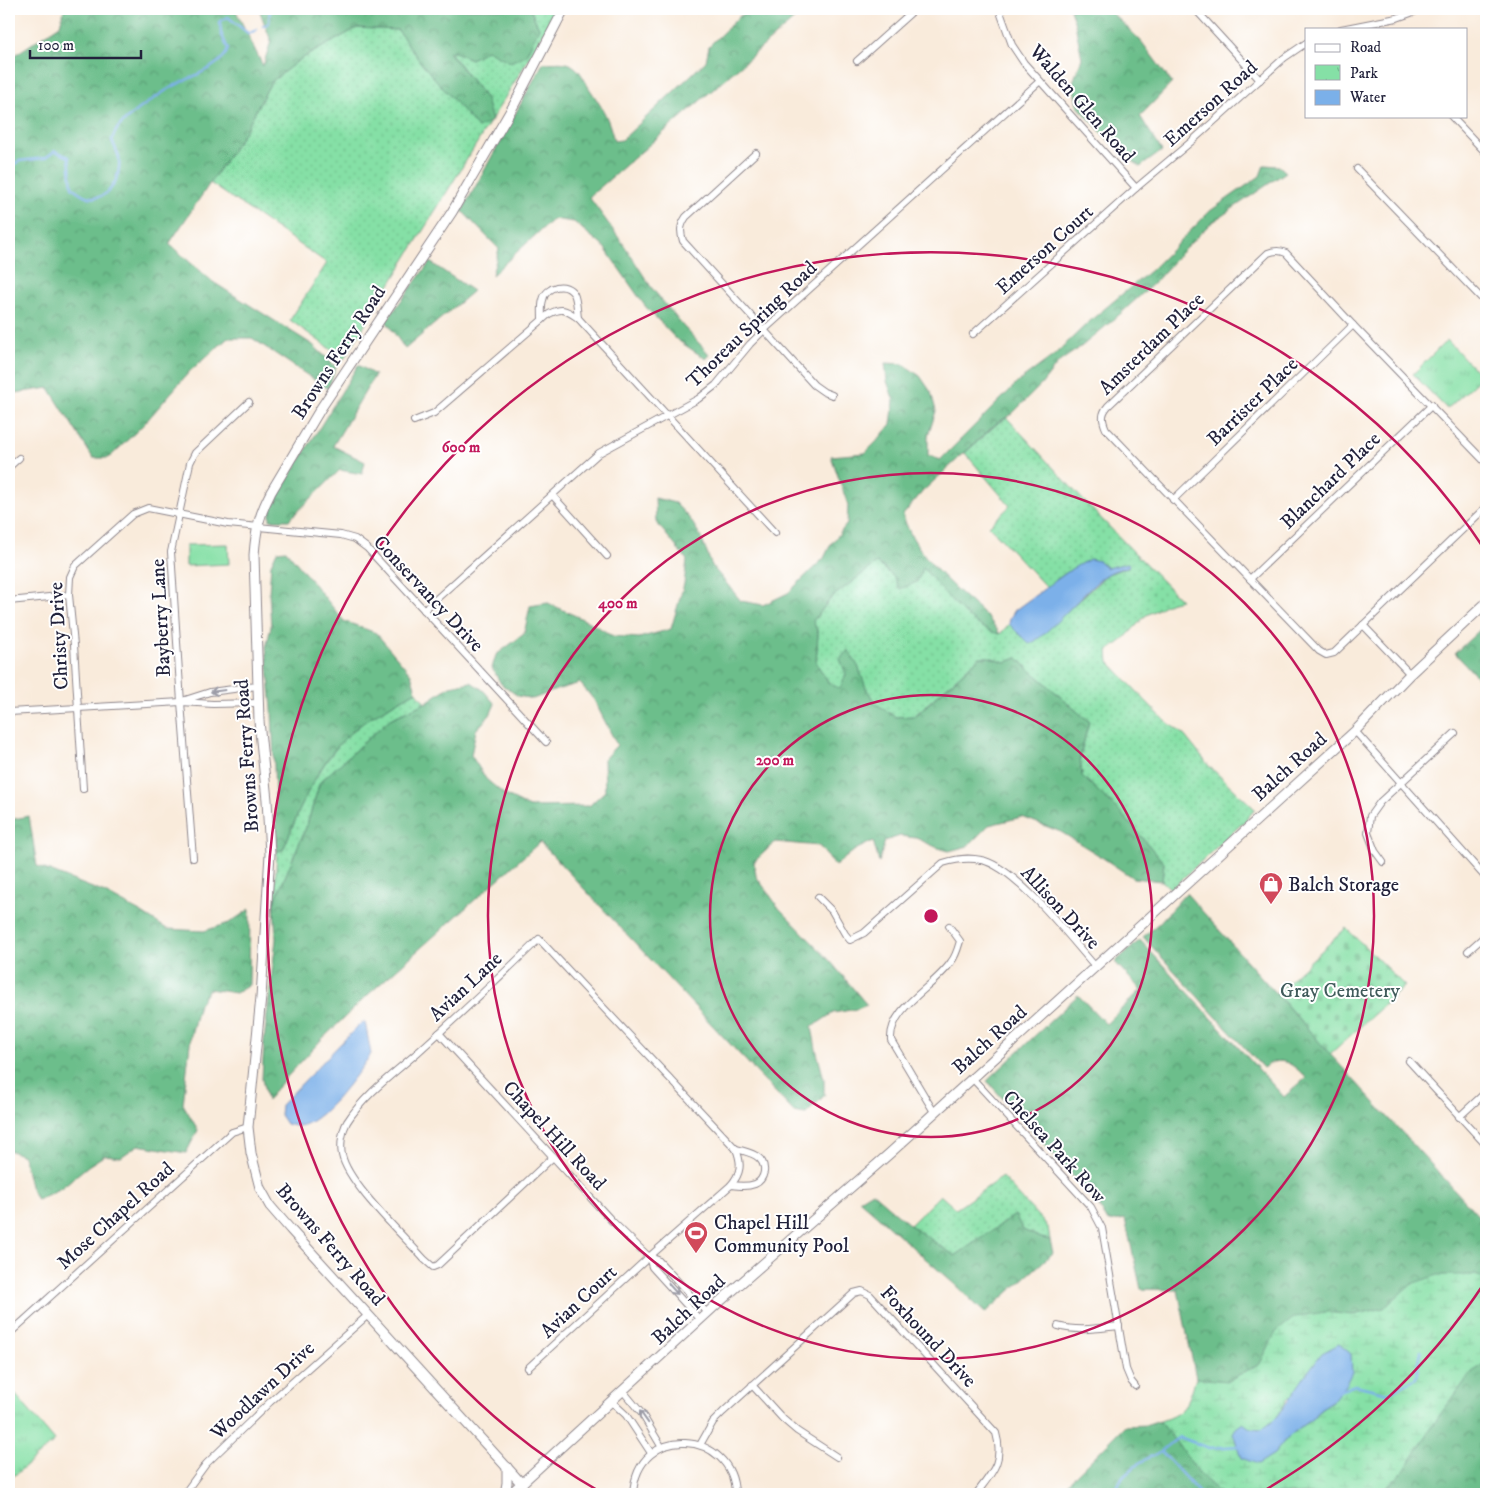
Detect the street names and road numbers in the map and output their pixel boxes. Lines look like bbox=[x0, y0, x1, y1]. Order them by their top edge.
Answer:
street label: Walden Glen Road bbox=[1023, 39, 1140, 168]
street label: Emerson Road bbox=[1159, 56, 1263, 153]
street label: Emerson Court bbox=[991, 200, 1099, 300]
street label: Thoreau Spring Road bbox=[681, 256, 823, 394]
street label: Browns Ferry Road bbox=[287, 281, 392, 424]
street label: Amsterdam Place bbox=[1094, 287, 1210, 401]
street label: Barrister Place bbox=[1202, 352, 1304, 452]
street label: Blanchard Place bbox=[1276, 427, 1386, 535]
street label: Conservancy Drive bbox=[367, 530, 488, 658]
street label: Bayberry Lane bbox=[146, 558, 177, 678]
street label: Christy Drive bbox=[44, 581, 75, 690]
street label: Browns Ferry Road bbox=[230, 678, 265, 834]
street label: Balch Road bbox=[1247, 727, 1333, 807]
street label: Allison Drive bbox=[1015, 861, 1105, 955]
street label: Avian Lane bbox=[424, 947, 508, 1027]
street label: Balch Road bbox=[947, 1000, 1033, 1080]
street label: Chapel Hill Road bbox=[497, 1076, 611, 1196]
street label: Chelsea Park Row bbox=[997, 1085, 1111, 1209]
street label: Mose Chapel Road bbox=[52, 1157, 180, 1275]
street label: Browns Ferry Road bbox=[270, 1179, 390, 1311]
street label: Avian Court bbox=[535, 1260, 623, 1344]
street label: Balch Road bbox=[647, 1270, 731, 1351]
street label: Foxhound Drive bbox=[874, 1281, 981, 1393]
street label: Woodlawn Drive bbox=[205, 1337, 320, 1446]

